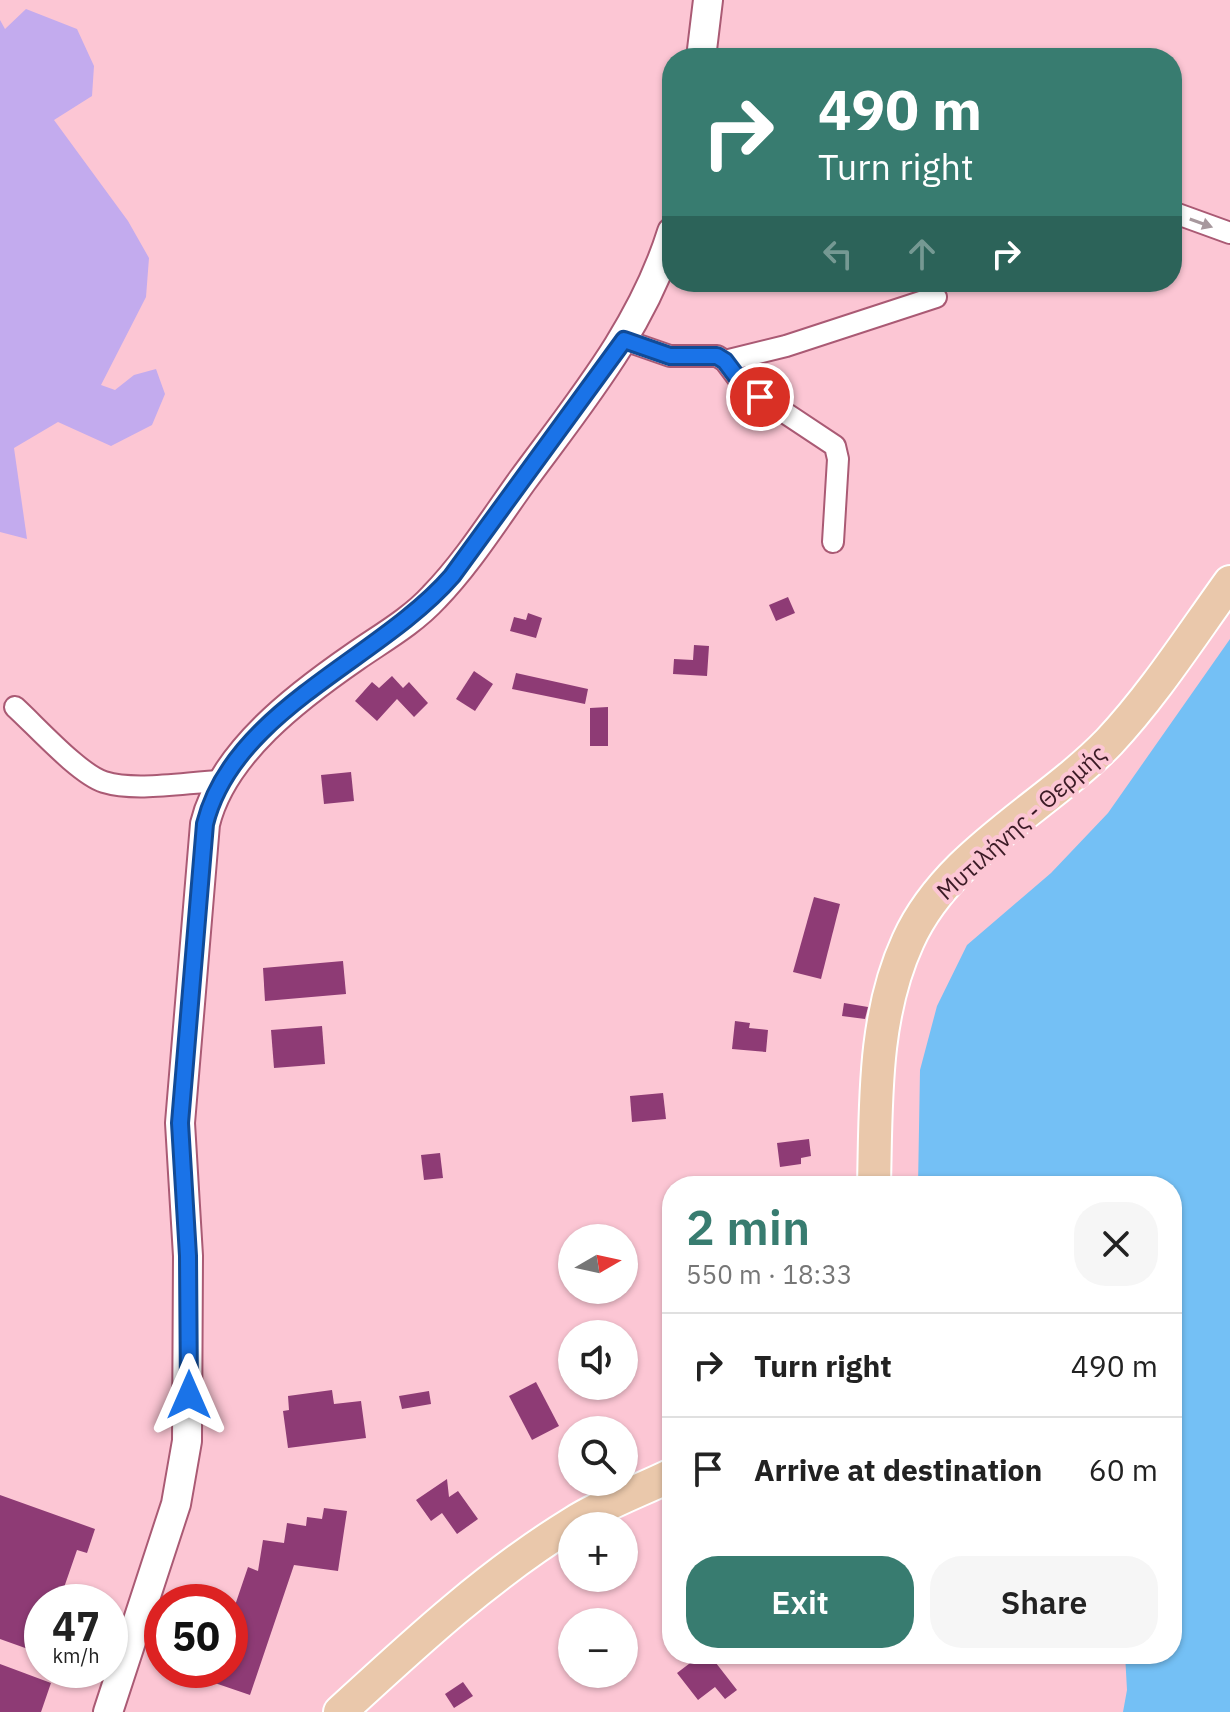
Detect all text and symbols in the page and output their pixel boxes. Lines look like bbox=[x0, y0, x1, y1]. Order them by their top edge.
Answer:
text: 490 m bbox=[818, 73, 982, 145]
icon: right bbox=[686, 80, 790, 184]
text: Turn right bbox=[818, 143, 974, 190]
one-way arrow bbox=[1189, 217, 1213, 230]
icon: left bbox=[816, 232, 860, 276]
icon: ahead bbox=[900, 232, 944, 276]
icon: right bbox=[984, 232, 1028, 276]
pin bbox=[726, 363, 794, 431]
icon: arrive bbox=[738, 375, 782, 419]
street label: Μυτιλήνης - Θερμής bbox=[929, 737, 1113, 907]
text: 2 min bbox=[686, 1196, 810, 1258]
button: close bbox=[1074, 1202, 1158, 1286]
north arrow bbox=[558, 1224, 638, 1304]
map controls bbox=[558, 1224, 638, 1688]
text: 550 m · 18:33 bbox=[686, 1257, 852, 1291]
button: sound bbox=[558, 1320, 638, 1400]
icon: right bbox=[686, 1343, 730, 1387]
text: Turn right bbox=[754, 1346, 892, 1385]
text: 490 m bbox=[1071, 1346, 1158, 1385]
position arrow bbox=[147, 1353, 231, 1437]
button: search bbox=[558, 1416, 638, 1496]
icon: arrive bbox=[686, 1447, 730, 1491]
text: Arrive at destination bbox=[754, 1450, 1042, 1489]
text: 60 m bbox=[1089, 1450, 1158, 1489]
button: + bbox=[558, 1512, 638, 1592]
button: Exit bbox=[686, 1556, 914, 1648]
button: Share bbox=[930, 1556, 1158, 1648]
speed limit sign: 50 bbox=[144, 1584, 248, 1688]
text: 47 bbox=[52, 1600, 100, 1652]
button: − bbox=[558, 1608, 638, 1688]
text: km/h bbox=[52, 1642, 100, 1669]

